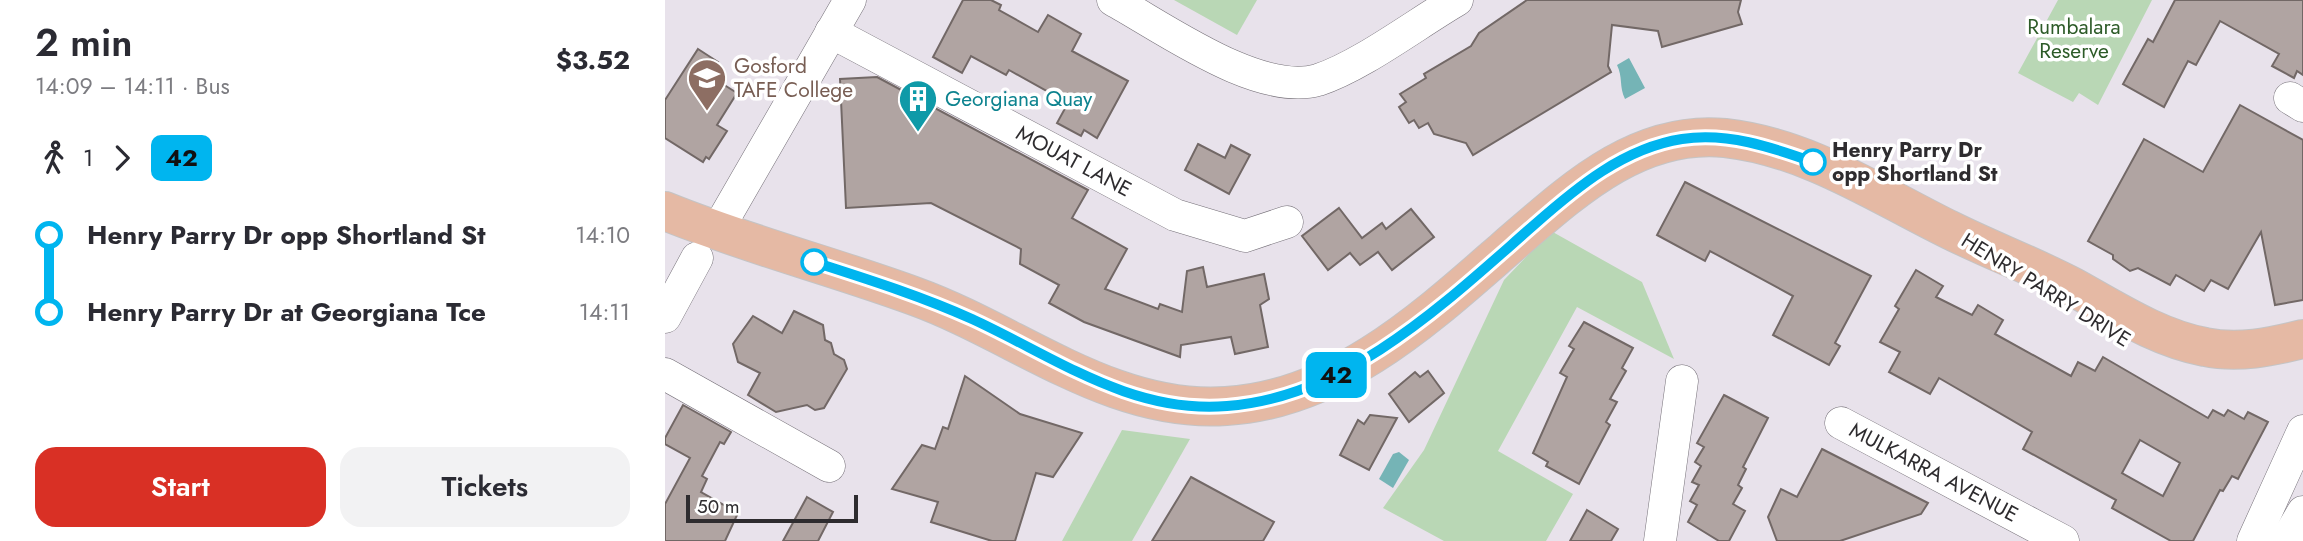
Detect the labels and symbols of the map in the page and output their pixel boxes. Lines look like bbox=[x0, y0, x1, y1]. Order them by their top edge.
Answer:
park label: Rumbalara Reserve bbox=[2027, 12, 2121, 66]
place label: Gosford TAFE College bbox=[734, 51, 853, 105]
school or university icon: Gosford TAFE College bbox=[686, 57, 728, 112]
building icon: Georgiana Quay bbox=[897, 78, 939, 133]
place label: Georgiana Quay bbox=[945, 84, 1093, 114]
street label: MOUAT LANE bbox=[1011, 118, 1137, 204]
place label: Henry Parry Dr opp Shortland St bbox=[1832, 135, 1998, 189]
marker: Henry Parry Dr opp Shortland St bbox=[1800, 149, 1826, 175]
street label: HENRY PARRY DRIVE bbox=[1955, 226, 2137, 354]
unlabelled marker bbox=[801, 249, 827, 275]
line badge: 42 bbox=[1305, 352, 1367, 398]
street label: MULKARRA AVENUE bbox=[1844, 415, 2023, 529]
scale bar bbox=[686, 492, 857, 524]

